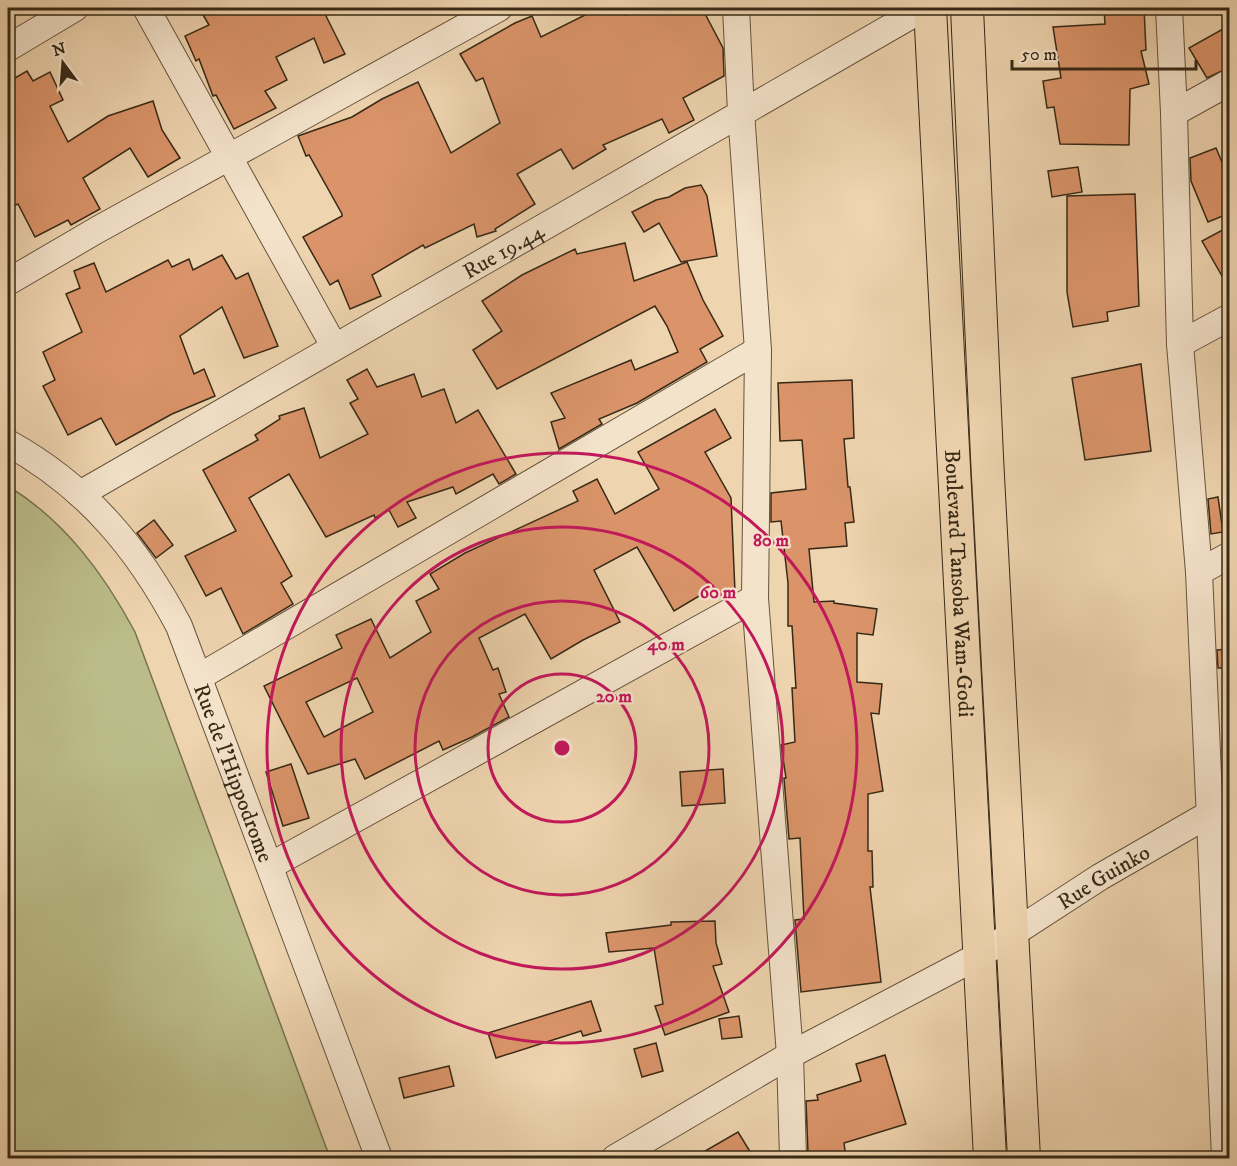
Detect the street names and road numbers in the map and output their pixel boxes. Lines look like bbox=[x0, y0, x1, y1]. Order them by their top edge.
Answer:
street label: Rue 19.44 bbox=[458, 217, 550, 286]
street label: Boulevard Tansoba Wam-Godi bbox=[938, 449, 979, 718]
street label: Rue de l'Hippodrome bbox=[187, 680, 279, 866]
street label: Rue Guinko bbox=[1053, 839, 1155, 916]

